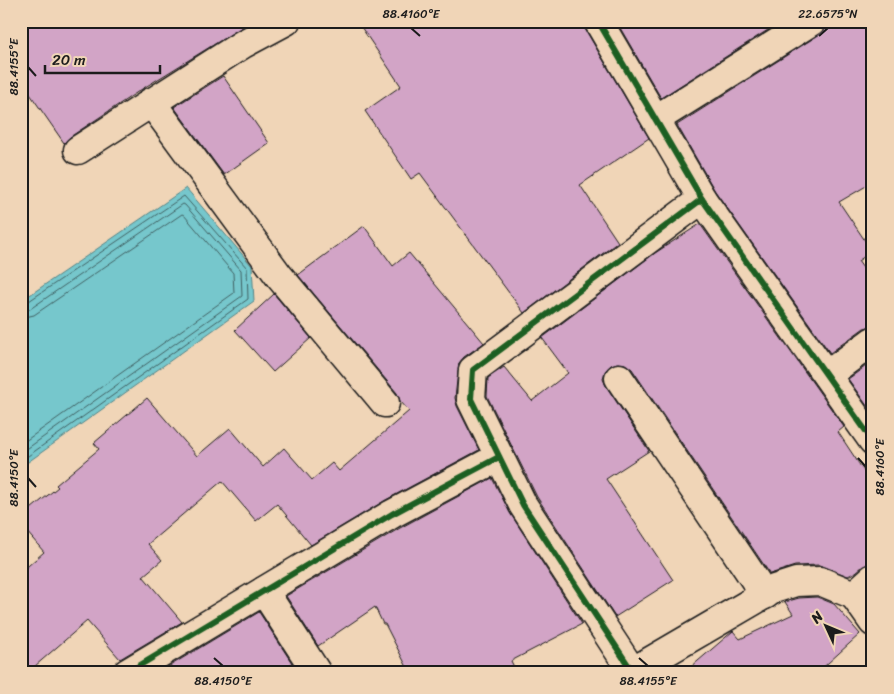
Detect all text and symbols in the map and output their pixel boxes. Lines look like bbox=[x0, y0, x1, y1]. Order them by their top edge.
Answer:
text: 88.4160°E bbox=[383, 3, 441, 25]
text: 22.6575°N bbox=[798, 3, 858, 25]
text: 88.4155°E bbox=[3, 37, 25, 96]
scale bar bbox=[45, 42, 160, 74]
text: 20 m bbox=[52, 47, 86, 73]
text: 88.4160°E bbox=[869, 437, 891, 495]
text: 88.4150°E bbox=[3, 448, 25, 507]
north arrow bbox=[802, 602, 852, 652]
text: N bbox=[804, 605, 830, 630]
text: 88.4150°E bbox=[194, 670, 253, 692]
text: 88.4155°E bbox=[619, 670, 678, 692]

